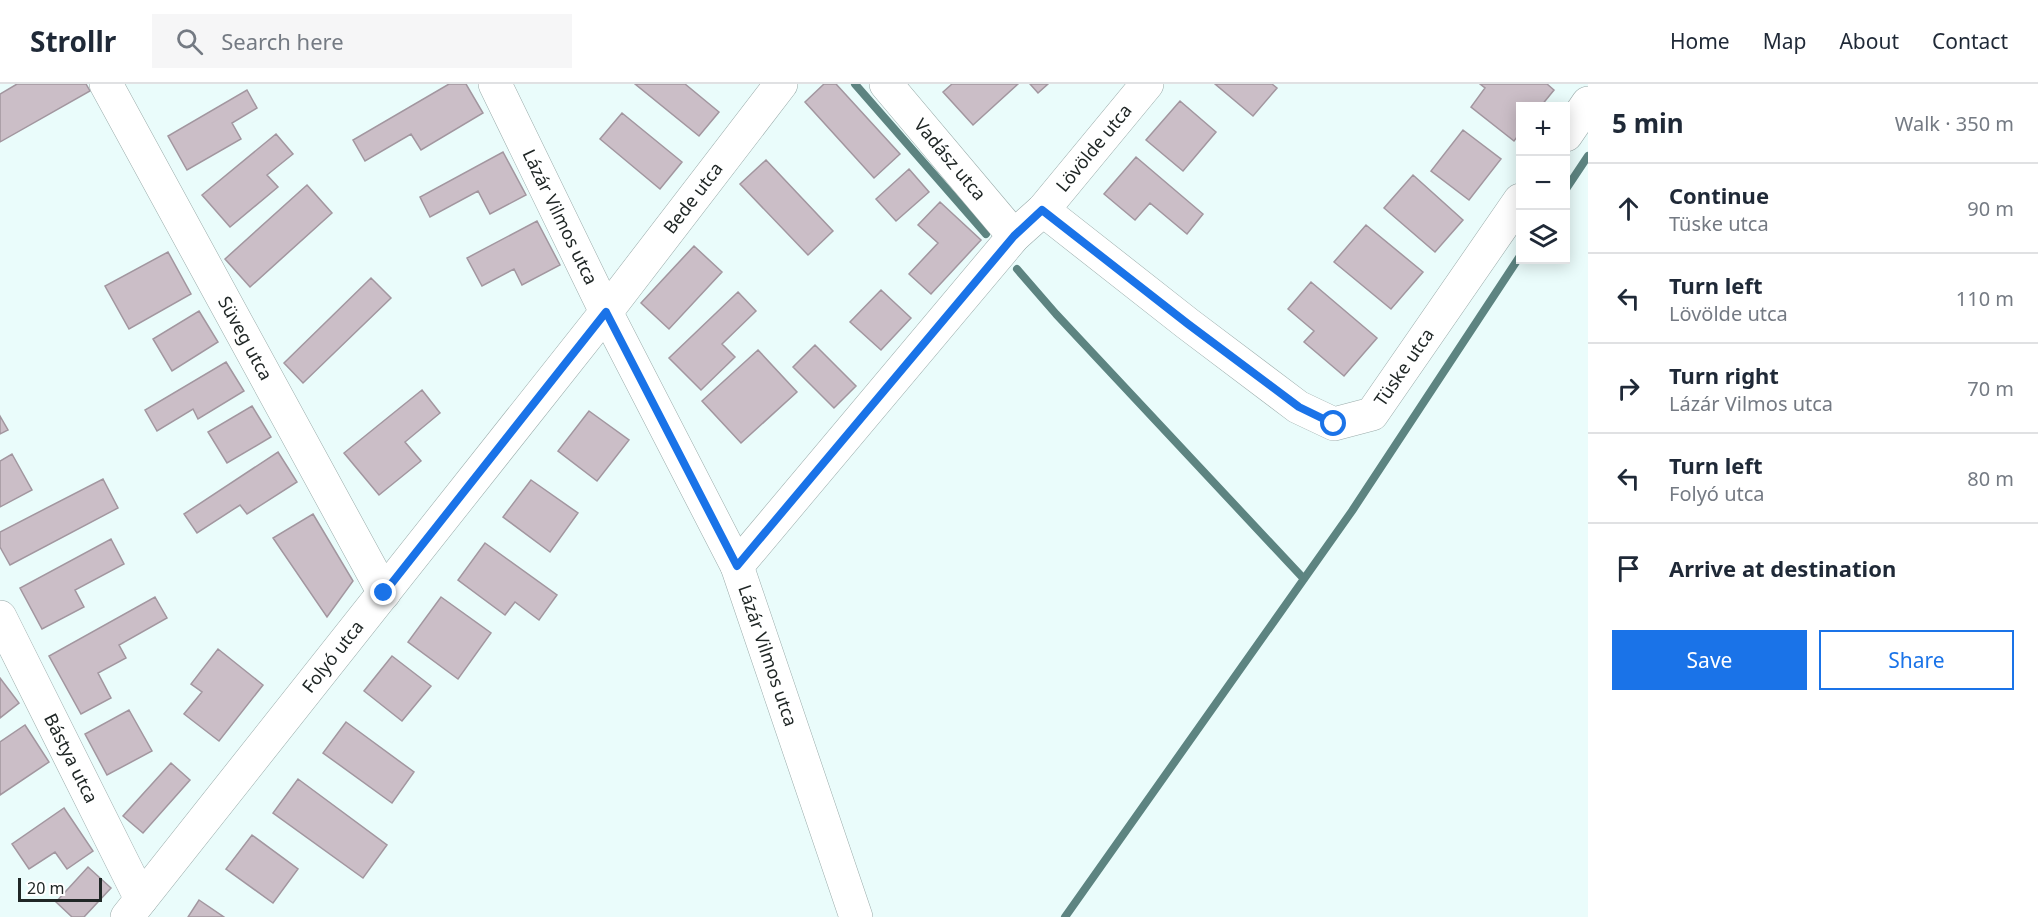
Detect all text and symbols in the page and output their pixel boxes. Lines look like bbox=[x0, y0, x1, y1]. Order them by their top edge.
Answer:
search box bbox=[152, 14, 572, 68]
text: Strollr bbox=[30, 22, 116, 60]
icon: search bbox=[173, 25, 206, 58]
text: Search here bbox=[221, 26, 344, 56]
text: Home bbox=[1670, 27, 1730, 55]
text: Map bbox=[1763, 27, 1806, 55]
text: About bbox=[1839, 27, 1899, 55]
text: Contact bbox=[1932, 27, 2008, 55]
street label: Lövölde utca bbox=[1050, 99, 1137, 196]
map controls bbox=[1516, 102, 1570, 264]
button: + bbox=[1516, 102, 1570, 156]
text: 5 min bbox=[1612, 105, 1684, 141]
text: Walk · 350 m bbox=[1895, 110, 2014, 137]
street label: Vadász utca bbox=[909, 113, 992, 205]
street label: Lázár Vilmos utca bbox=[518, 145, 604, 288]
button: − bbox=[1516, 156, 1570, 210]
street label: Bede utca bbox=[657, 157, 728, 238]
text: Continue bbox=[1669, 180, 1769, 210]
icon: ahead bbox=[1612, 192, 1645, 225]
text: 90 m bbox=[1967, 195, 2014, 222]
button: layers bbox=[1516, 210, 1570, 264]
text: Tüske utca bbox=[1669, 210, 1769, 237]
text: Turn left bbox=[1669, 270, 1763, 300]
icon: left bbox=[1612, 282, 1645, 315]
text: 110 m bbox=[1956, 285, 2014, 312]
street label: Süveg utca bbox=[213, 292, 279, 384]
text: Lövölde utca bbox=[1669, 300, 1788, 327]
street label: Tüske utca bbox=[1368, 323, 1439, 411]
text: Turn right bbox=[1669, 360, 1779, 390]
icon: right bbox=[1612, 372, 1645, 405]
text: 70 m bbox=[1967, 375, 2014, 402]
text: Lázár Vilmos utca bbox=[1669, 390, 1833, 417]
route start bbox=[1320, 410, 1346, 436]
text: Turn left bbox=[1669, 450, 1763, 480]
icon: left bbox=[1612, 462, 1645, 495]
text: 80 m bbox=[1967, 465, 2014, 492]
text: Folyó utca bbox=[1669, 480, 1765, 507]
icon: arrive bbox=[1612, 552, 1645, 585]
text: Arrive at destination bbox=[1669, 553, 1896, 583]
route end bbox=[370, 579, 396, 605]
street label: Lázár Vilmos utca bbox=[733, 581, 803, 729]
street label: Folyó utca bbox=[296, 615, 368, 697]
button: Save bbox=[1612, 630, 1807, 690]
button: Share bbox=[1819, 630, 2014, 690]
street label: Bástya utca bbox=[39, 709, 104, 807]
scale bar bbox=[18, 875, 102, 902]
text: 20 m bbox=[27, 877, 64, 899]

